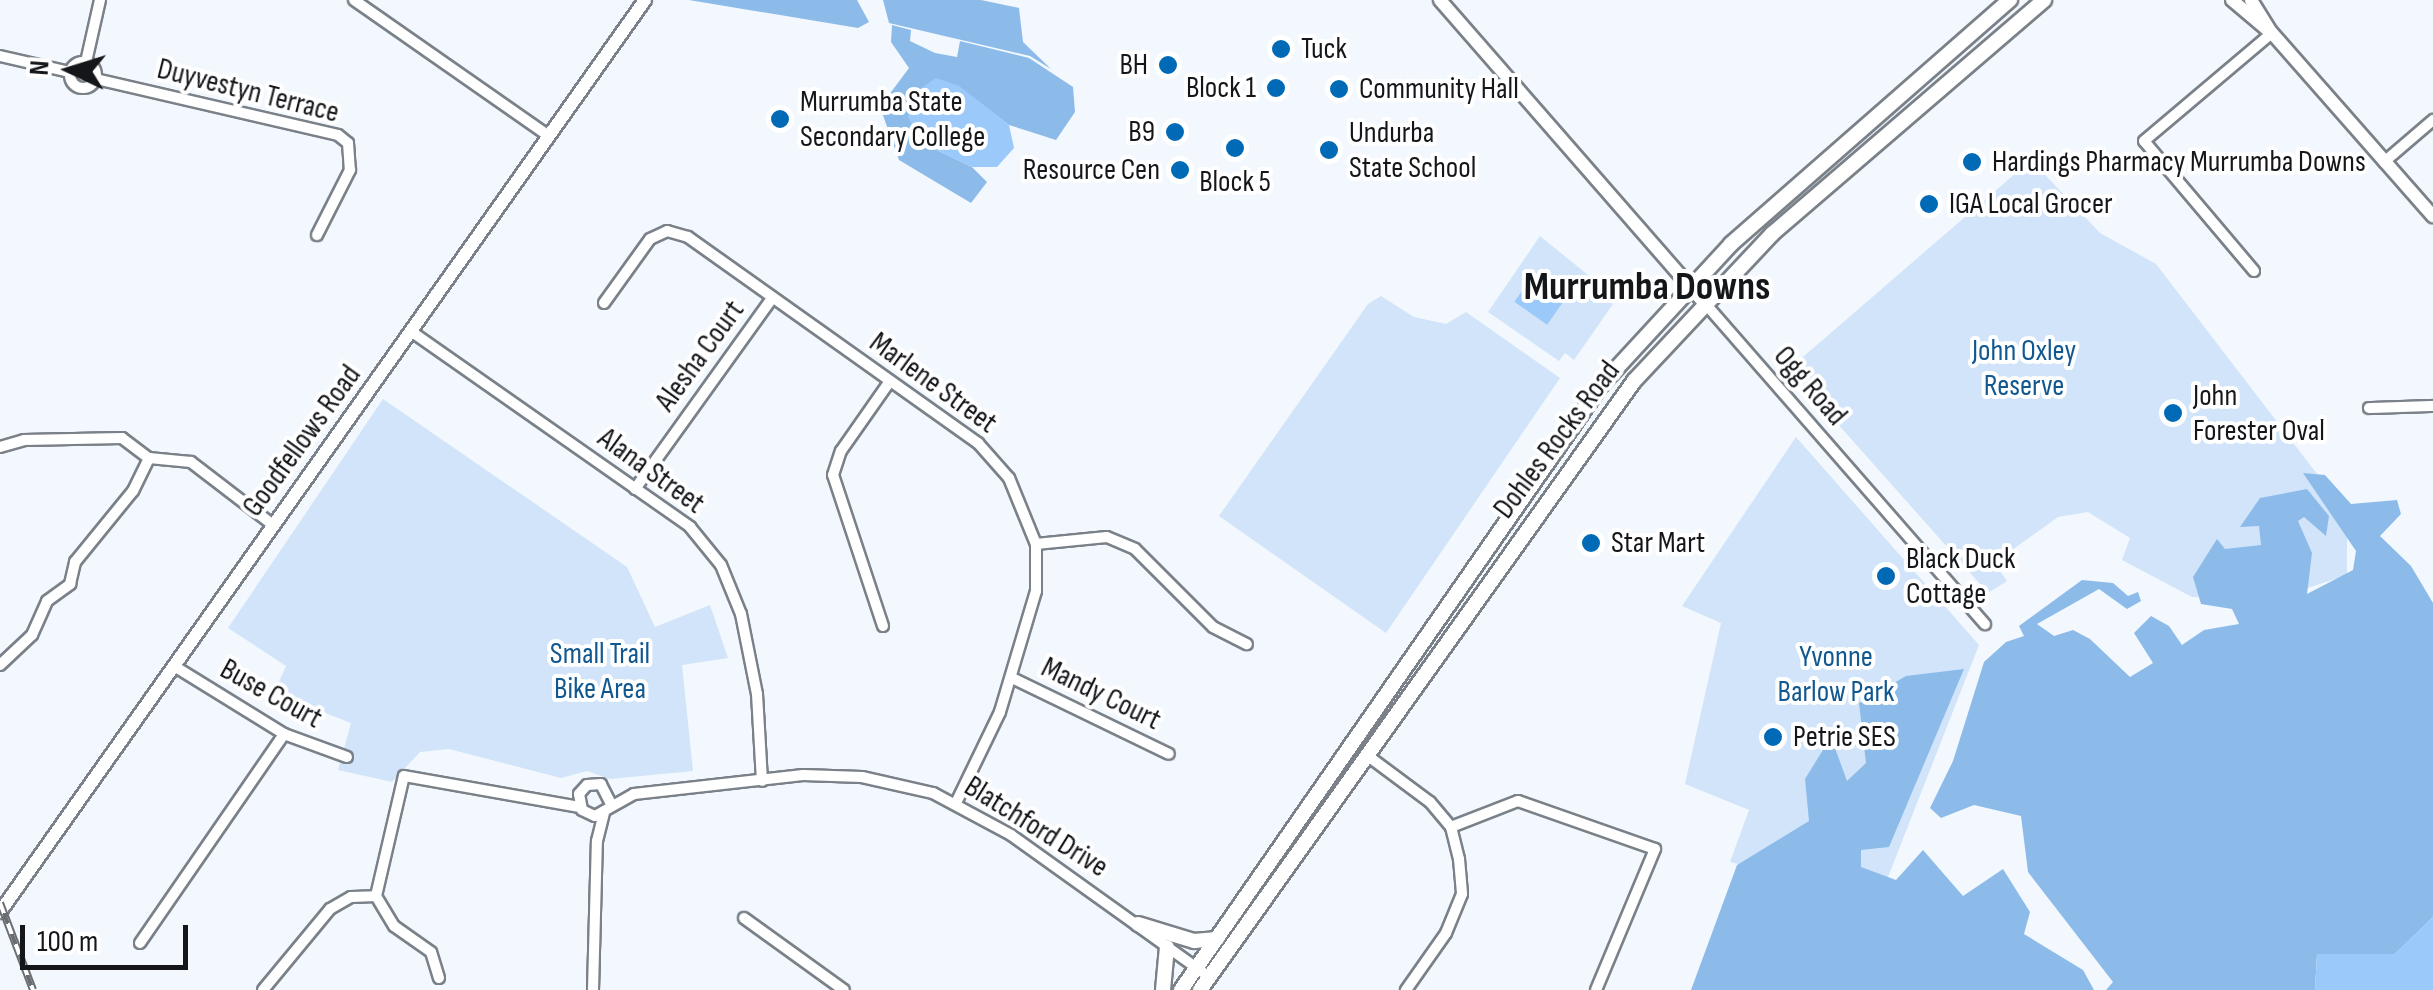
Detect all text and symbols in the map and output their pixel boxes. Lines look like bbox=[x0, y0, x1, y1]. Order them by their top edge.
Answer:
north arrow bbox=[20, 20, 120, 120]
place label: Tuck bbox=[1301, 31, 1347, 67]
marker: Tuck bbox=[1270, 38, 1292, 60]
place label: BH bbox=[1119, 47, 1148, 83]
street label: Duyvestyn Terrace bbox=[153, 51, 343, 131]
marker: BH bbox=[1157, 54, 1179, 76]
text: N bbox=[23, 59, 57, 76]
place label: Block 1 bbox=[1186, 70, 1256, 106]
place label: Community Hall bbox=[1359, 71, 1519, 107]
marker: Block 1 bbox=[1265, 77, 1287, 99]
marker: Community Hall bbox=[1328, 78, 1350, 100]
place label: Murrumba State Secondary College bbox=[800, 84, 985, 154]
marker: Murrumba State Secondary College bbox=[769, 108, 791, 130]
place label: B9 bbox=[1128, 114, 1155, 150]
place label: Undurba State School bbox=[1349, 115, 1476, 186]
marker: B9 bbox=[1164, 121, 1186, 143]
marker: Block 5 bbox=[1224, 137, 1246, 159]
marker: Undurba State School bbox=[1318, 139, 1340, 161]
place label: Hardings Pharmacy Murrumba Downs bbox=[1992, 144, 2366, 180]
marker: Hardings Pharmacy Murrumba Downs bbox=[1961, 151, 1983, 173]
place label: Resource Cen bbox=[1023, 152, 1160, 188]
marker: Resource Cen bbox=[1169, 159, 1191, 181]
place label: Block 5 bbox=[1199, 164, 1271, 200]
place label: IGA Local Grocer bbox=[1949, 186, 2113, 222]
marker: IGA Local Grocer bbox=[1918, 193, 1940, 215]
district label: Murrumba Downs bbox=[1524, 263, 1770, 311]
street label: Alesha Court bbox=[648, 294, 752, 418]
street label: Marlene Street bbox=[862, 325, 1004, 441]
park label: John Oxley Reserve bbox=[1972, 333, 2076, 404]
street label: Ogg Road bbox=[1766, 339, 1854, 433]
street label: Dohles Rocks Road bbox=[1486, 354, 1628, 526]
street label: Goodfellows Road bbox=[235, 358, 369, 524]
place label: John Forester Oval bbox=[2193, 378, 2325, 448]
marker: John Forester Oval bbox=[2162, 402, 2184, 424]
street label: Alana Street bbox=[591, 420, 711, 522]
place label: Star Mart bbox=[1611, 525, 1705, 561]
marker: Star Mart bbox=[1580, 532, 1602, 554]
place label: Black Duck Cottage bbox=[1906, 541, 2015, 612]
marker: Black Duck Cottage bbox=[1875, 565, 1897, 587]
park label: Small Trail Bike Area bbox=[550, 636, 650, 706]
park label: Yvonne Barlow Park bbox=[1778, 639, 1894, 710]
street label: Mandy Court bbox=[1035, 650, 1167, 738]
street label: Buse Court bbox=[214, 651, 328, 737]
place label: Petrie SES bbox=[1793, 719, 1896, 755]
marker: Petrie SES bbox=[1762, 726, 1784, 748]
street label: Blatchford Drive bbox=[958, 769, 1114, 885]
scale bar bbox=[25, 905, 192, 967]
text: 100 m bbox=[37, 924, 98, 960]

